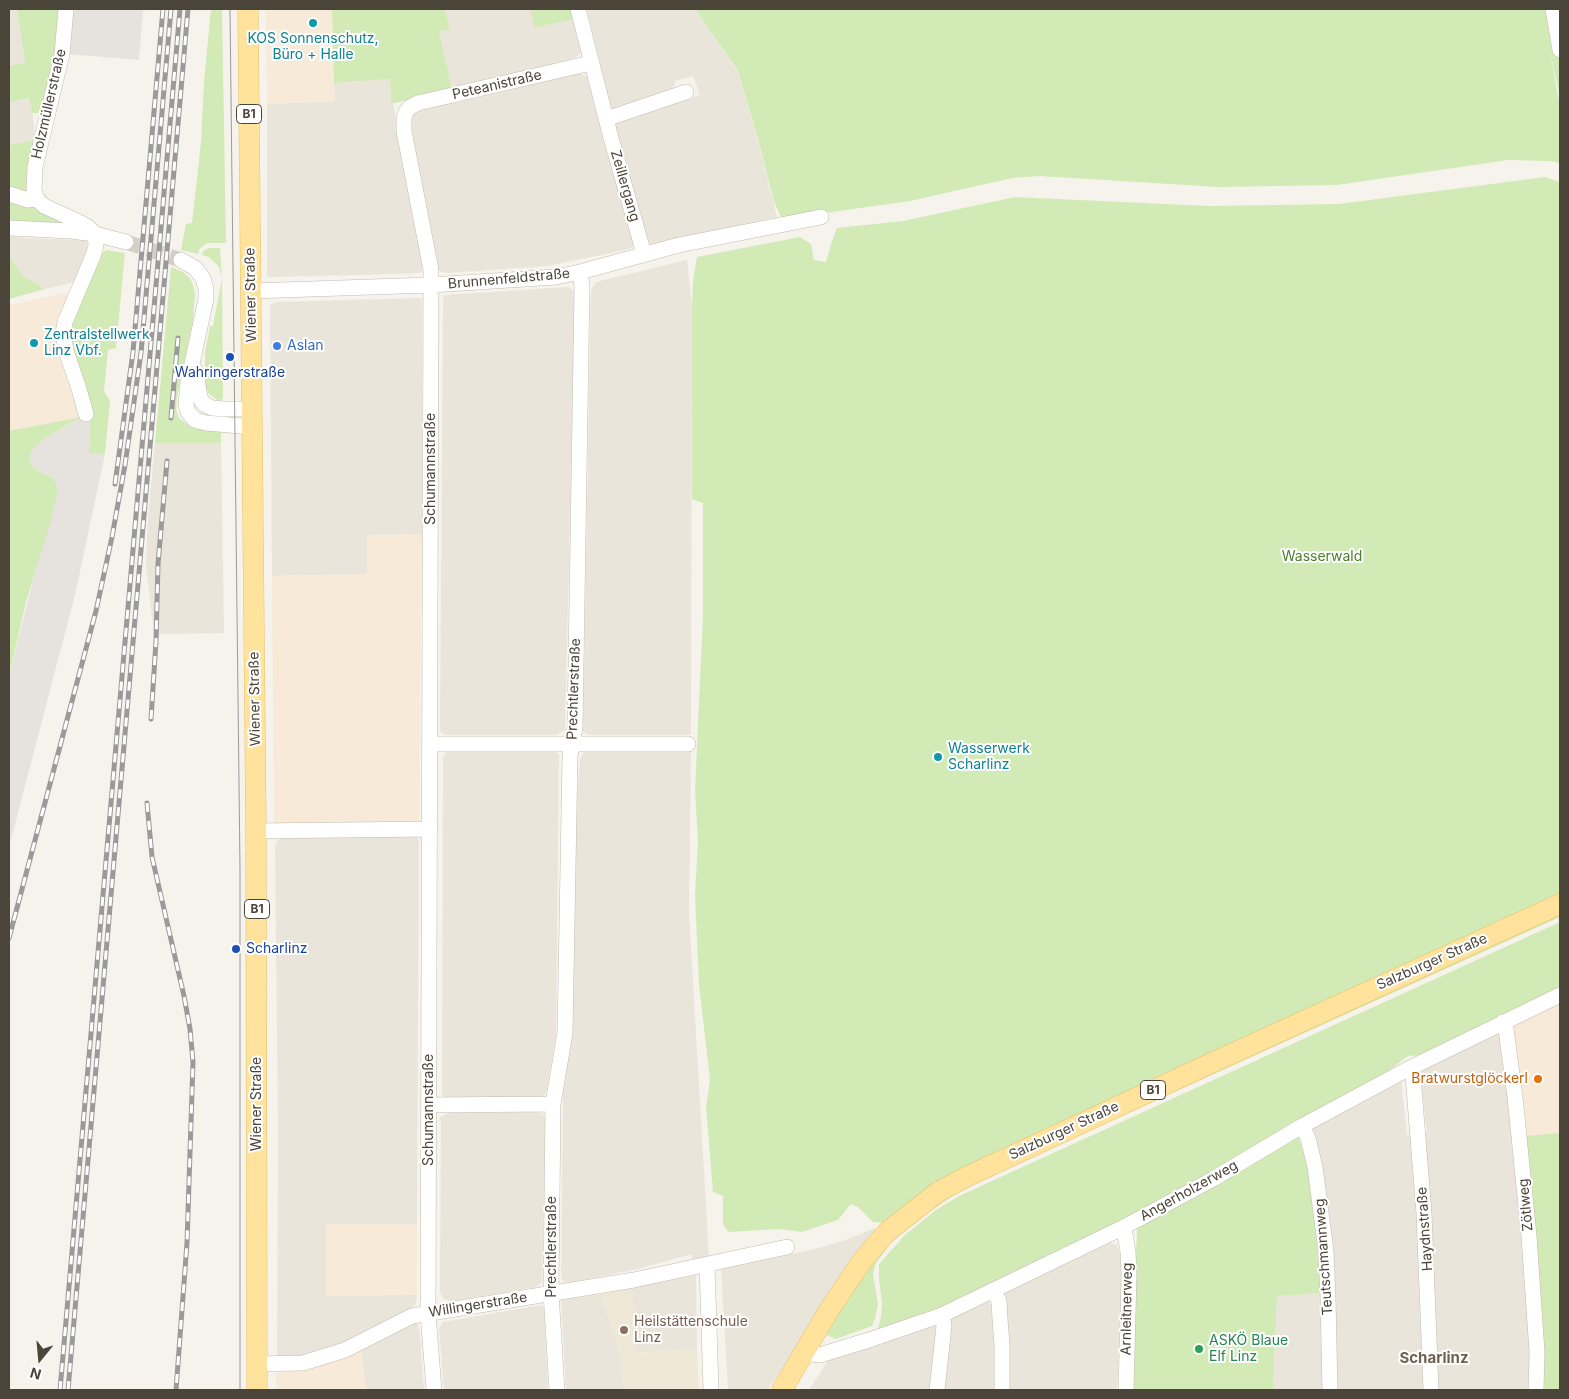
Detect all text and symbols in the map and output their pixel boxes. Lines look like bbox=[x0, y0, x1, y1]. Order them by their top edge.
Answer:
marker: KOS Sonnenschutz, Büro + Halle bbox=[307, 17, 319, 29]
place label: KOS Sonnenschutz, Büro + Halle bbox=[247, 31, 379, 64]
street label: Holzmüllerstraße bbox=[28, 47, 70, 161]
street label: Peteanistraße bbox=[451, 67, 543, 103]
road number: B1 bbox=[236, 105, 262, 124]
street label: Zeillergang bbox=[607, 148, 643, 224]
street label: Wiener Straße bbox=[242, 248, 260, 342]
street label: Brunnenfeldstraße bbox=[447, 265, 571, 293]
place label: Zentralstellwerk Linz Vbf. bbox=[44, 327, 150, 360]
marker: Zentralstellwerk Linz Vbf. bbox=[28, 337, 40, 349]
place label: Aslan bbox=[287, 338, 324, 354]
marker: Aslan bbox=[271, 340, 283, 352]
marker: Wahringerstraße bbox=[224, 351, 236, 363]
place label: Wahringerstraße bbox=[175, 365, 285, 381]
street label: Schumannstraße bbox=[423, 413, 439, 525]
park label: Wasserwald bbox=[1282, 549, 1362, 565]
street label: Prechtlerstraße bbox=[564, 638, 584, 740]
street label: Wiener Straße bbox=[246, 652, 264, 746]
place label: Wasserwerk Scharlinz bbox=[948, 741, 1030, 774]
marker: Wasserwerk Scharlinz bbox=[932, 751, 944, 763]
road number: B1 bbox=[244, 900, 270, 919]
street label: Salzburger Straße bbox=[1374, 930, 1490, 994]
place label: Scharlinz bbox=[246, 941, 307, 957]
marker: Scharlinz bbox=[230, 943, 242, 955]
street label: Schumannstraße bbox=[421, 1054, 437, 1166]
street label: Wiener Straße bbox=[249, 1057, 265, 1151]
place label: Bratwurstglöckerl bbox=[1411, 1071, 1528, 1087]
marker: Bratwurstglöckerl bbox=[1532, 1073, 1544, 1085]
road number: B1 bbox=[1140, 1080, 1166, 1100]
street label: Salzburger Straße bbox=[1006, 1098, 1122, 1164]
street label: Angerholzerweg bbox=[1137, 1157, 1241, 1225]
street label: Zötlweg bbox=[1515, 1178, 1537, 1232]
street label: Haydnstraße bbox=[1414, 1186, 1436, 1272]
street label: Prechtlerstraße bbox=[544, 1196, 560, 1298]
street label: Teutschmannweg bbox=[1312, 1198, 1336, 1316]
street label: Arnleitnerweg bbox=[1118, 1263, 1136, 1355]
street label: Willingerstraße bbox=[428, 1289, 528, 1321]
place label: Heilstättenschule Linz bbox=[634, 1314, 748, 1346]
marker: Heilstättenschule Linz bbox=[618, 1324, 630, 1336]
place label: ASKÖ Blaue Elf Linz bbox=[1209, 1333, 1288, 1365]
north arrow bbox=[15, 1334, 65, 1384]
marker: ASKÖ Blaue Elf Linz bbox=[1193, 1343, 1205, 1355]
district label: Scharlinz bbox=[1399, 1349, 1469, 1367]
text: N bbox=[28, 1364, 43, 1384]

